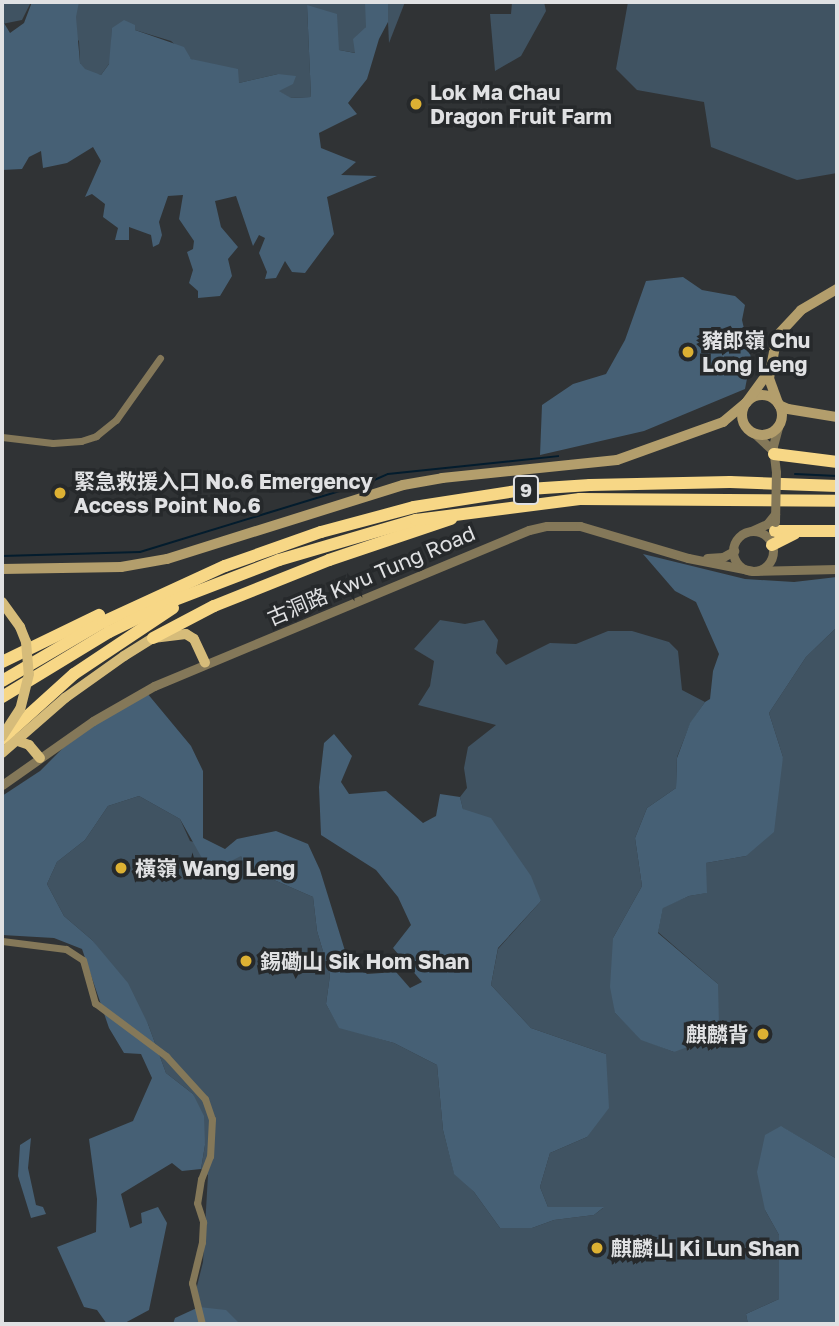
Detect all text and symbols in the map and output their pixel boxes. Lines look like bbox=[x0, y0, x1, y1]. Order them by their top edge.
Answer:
place label: Lok Ma Chau Dragon Fruit Farm bbox=[430, 79, 612, 129]
marker: Lok Ma Chau Dragon Fruit Farm bbox=[408, 96, 424, 112]
place label: 豬郎嶺 Chu Long Leng bbox=[702, 327, 810, 377]
marker: 豬郎嶺 Chu Long Leng bbox=[680, 344, 696, 360]
place label: 緊急救援入口 No.6 Emergency Access Point No.6 bbox=[74, 468, 373, 518]
road number: 9 bbox=[512, 475, 540, 505]
marker: 緊急救援入口 No.6 Emergency Access Point No.6 bbox=[52, 485, 68, 501]
street label: 古洞路 Kwu Tung Road bbox=[263, 520, 479, 630]
place label: 橫嶺 Wang Leng bbox=[135, 855, 295, 881]
marker: 橫嶺 Wang Leng bbox=[113, 860, 129, 876]
place label: 錫磡山 Sik Hom Shan bbox=[260, 948, 469, 974]
marker: 錫磡山 Sik Hom Shan bbox=[238, 953, 254, 969]
place label: 麒麟背 bbox=[686, 1021, 749, 1047]
marker: 麒麟背 bbox=[755, 1026, 771, 1042]
place label: 麒麟山 Ki Lun Shan bbox=[611, 1235, 799, 1261]
marker: 麒麟山 Ki Lun Shan bbox=[589, 1240, 605, 1256]

